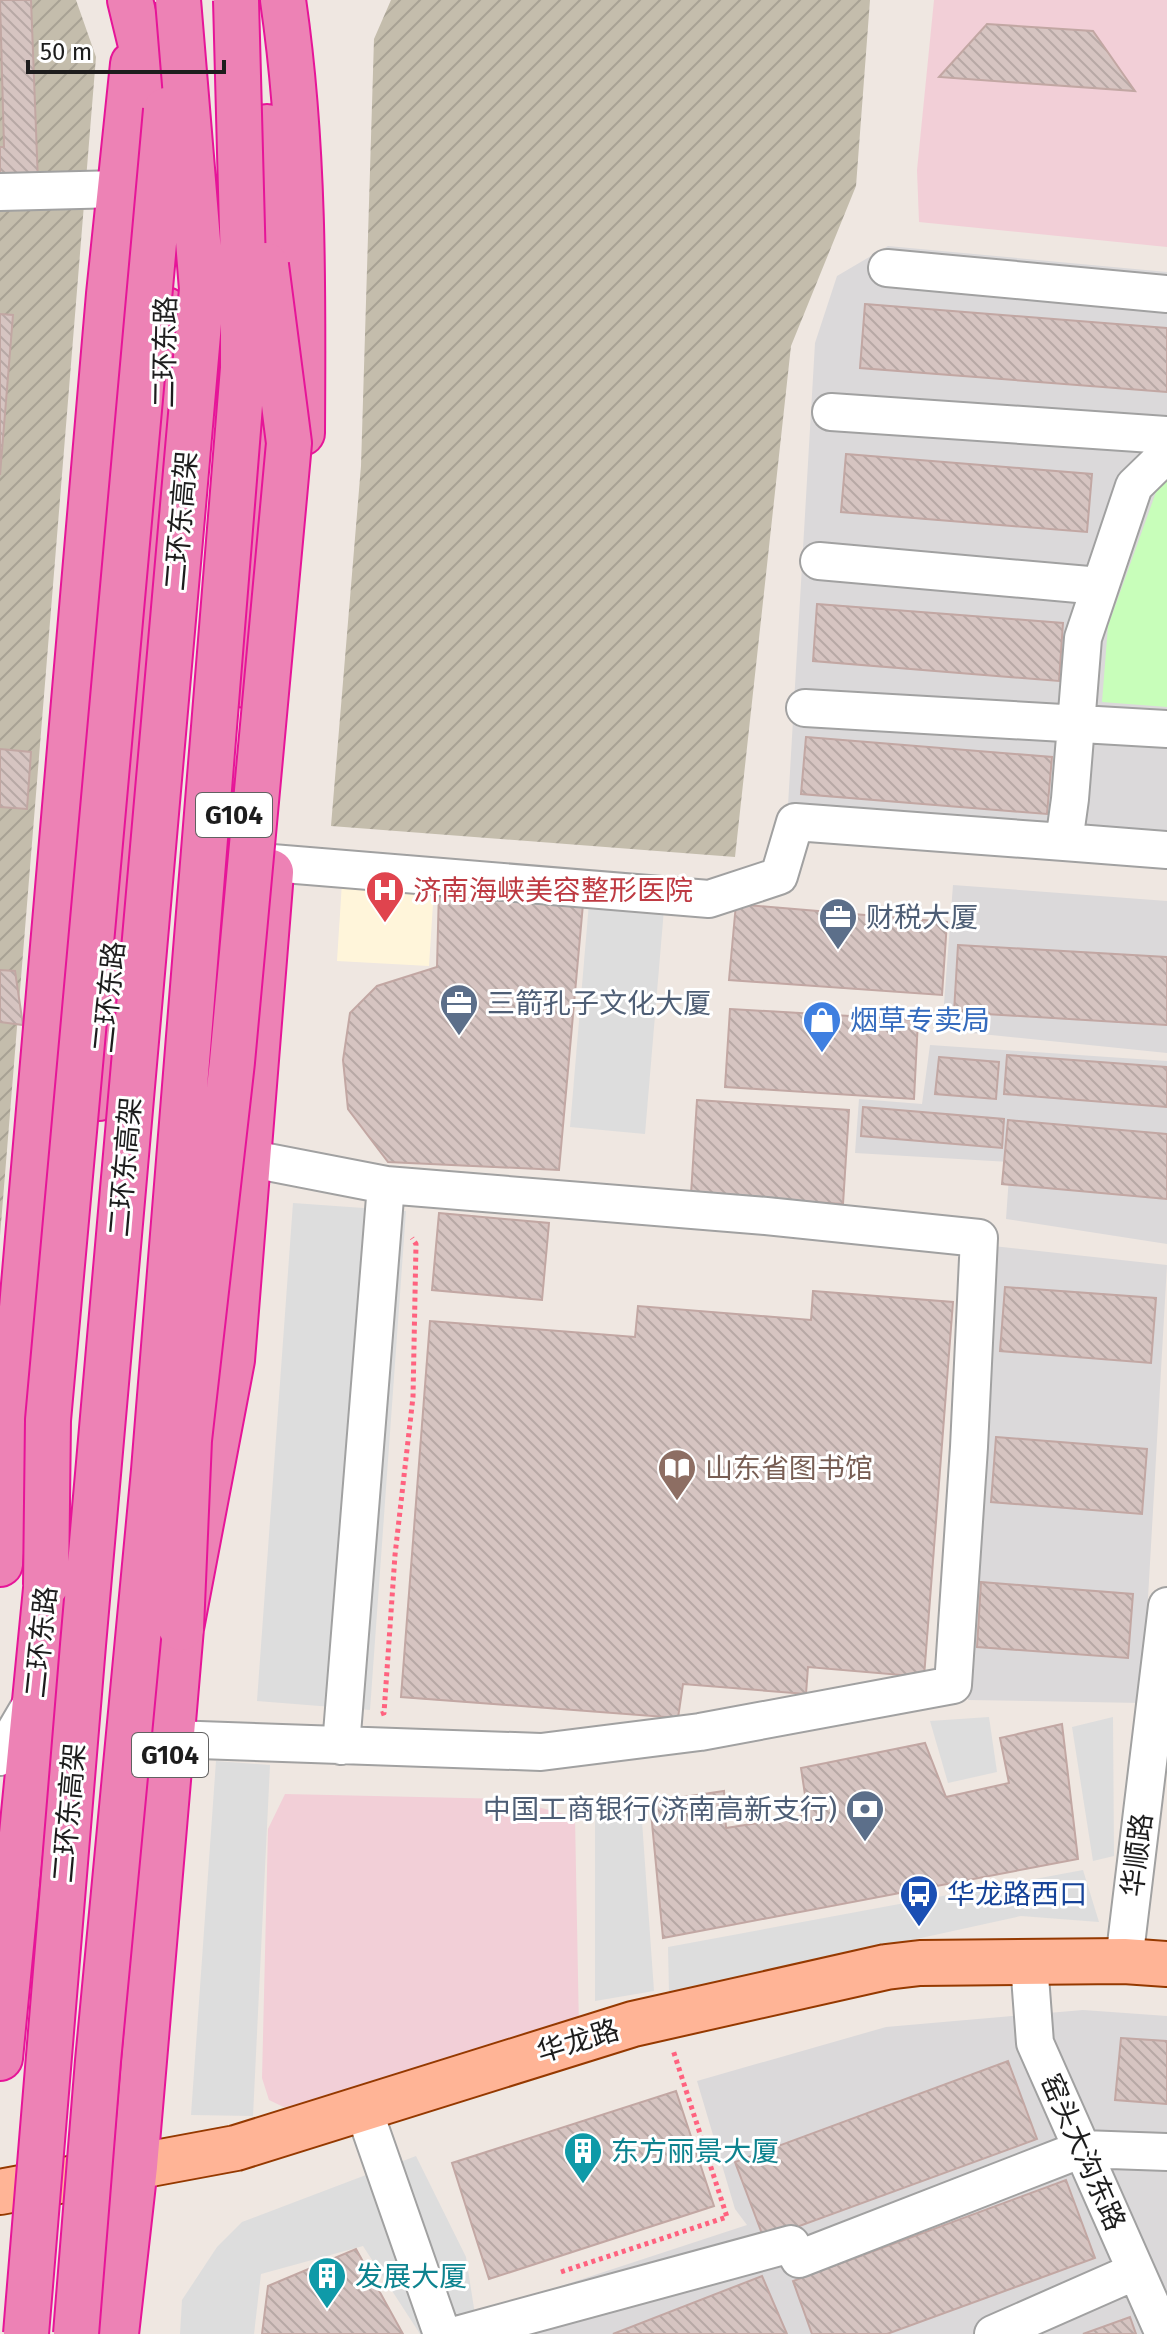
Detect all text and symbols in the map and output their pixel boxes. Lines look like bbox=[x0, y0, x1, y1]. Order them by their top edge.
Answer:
scale bar bbox=[28, 24, 224, 74]
text: 50 m bbox=[40, 38, 92, 66]
street label: 二环东路 bbox=[148, 296, 182, 408]
street label: 二环东高架 bbox=[158, 450, 204, 592]
road number: G104 bbox=[196, 793, 272, 837]
hospital icon: 济南海峡美容整形医院 bbox=[364, 869, 406, 924]
place label: 济南海峡美容整形医院 bbox=[413, 874, 693, 907]
office icon: 财税大厦 bbox=[817, 896, 859, 951]
place label: 财税大厦 bbox=[866, 901, 978, 934]
street label: 二环东路 bbox=[87, 940, 131, 1054]
office icon: 三箭孔子文化大厦 bbox=[438, 982, 480, 1037]
place label: 三箭孔子文化大厦 bbox=[487, 987, 711, 1020]
shop icon: 烟草专卖局 bbox=[801, 999, 843, 1054]
place label: 烟草专卖局 bbox=[850, 1004, 990, 1037]
street label: 二环东高架 bbox=[102, 1096, 148, 1238]
library icon: 山东省图书馆 bbox=[656, 1447, 698, 1502]
place label: 山东省图书馆 bbox=[705, 1452, 873, 1485]
street label: 二环东路 bbox=[19, 1585, 63, 1699]
road number: G104 bbox=[132, 1733, 208, 1777]
street label: 二环东高架 bbox=[46, 1742, 92, 1884]
bank icon: 中国工商银行(济南高新支行) bbox=[844, 1788, 886, 1843]
place label: 中国工商银行(济南高新支行) bbox=[483, 1793, 837, 1826]
street label: 华顺路 bbox=[1116, 1811, 1158, 1899]
bus stop icon: 华龙路西口 bbox=[898, 1873, 940, 1928]
place label: 华龙路西口 bbox=[947, 1878, 1087, 1911]
street label: 华龙路 bbox=[533, 2013, 623, 2069]
street label: 窑头大沟东路 bbox=[1034, 2069, 1132, 2235]
building icon: 东方丽景大厦 bbox=[562, 2130, 604, 2185]
place label: 东方丽景大厦 bbox=[611, 2135, 779, 2168]
building icon: 发展大厦 bbox=[306, 2255, 348, 2310]
place label: 发展大厦 bbox=[355, 2260, 467, 2293]

